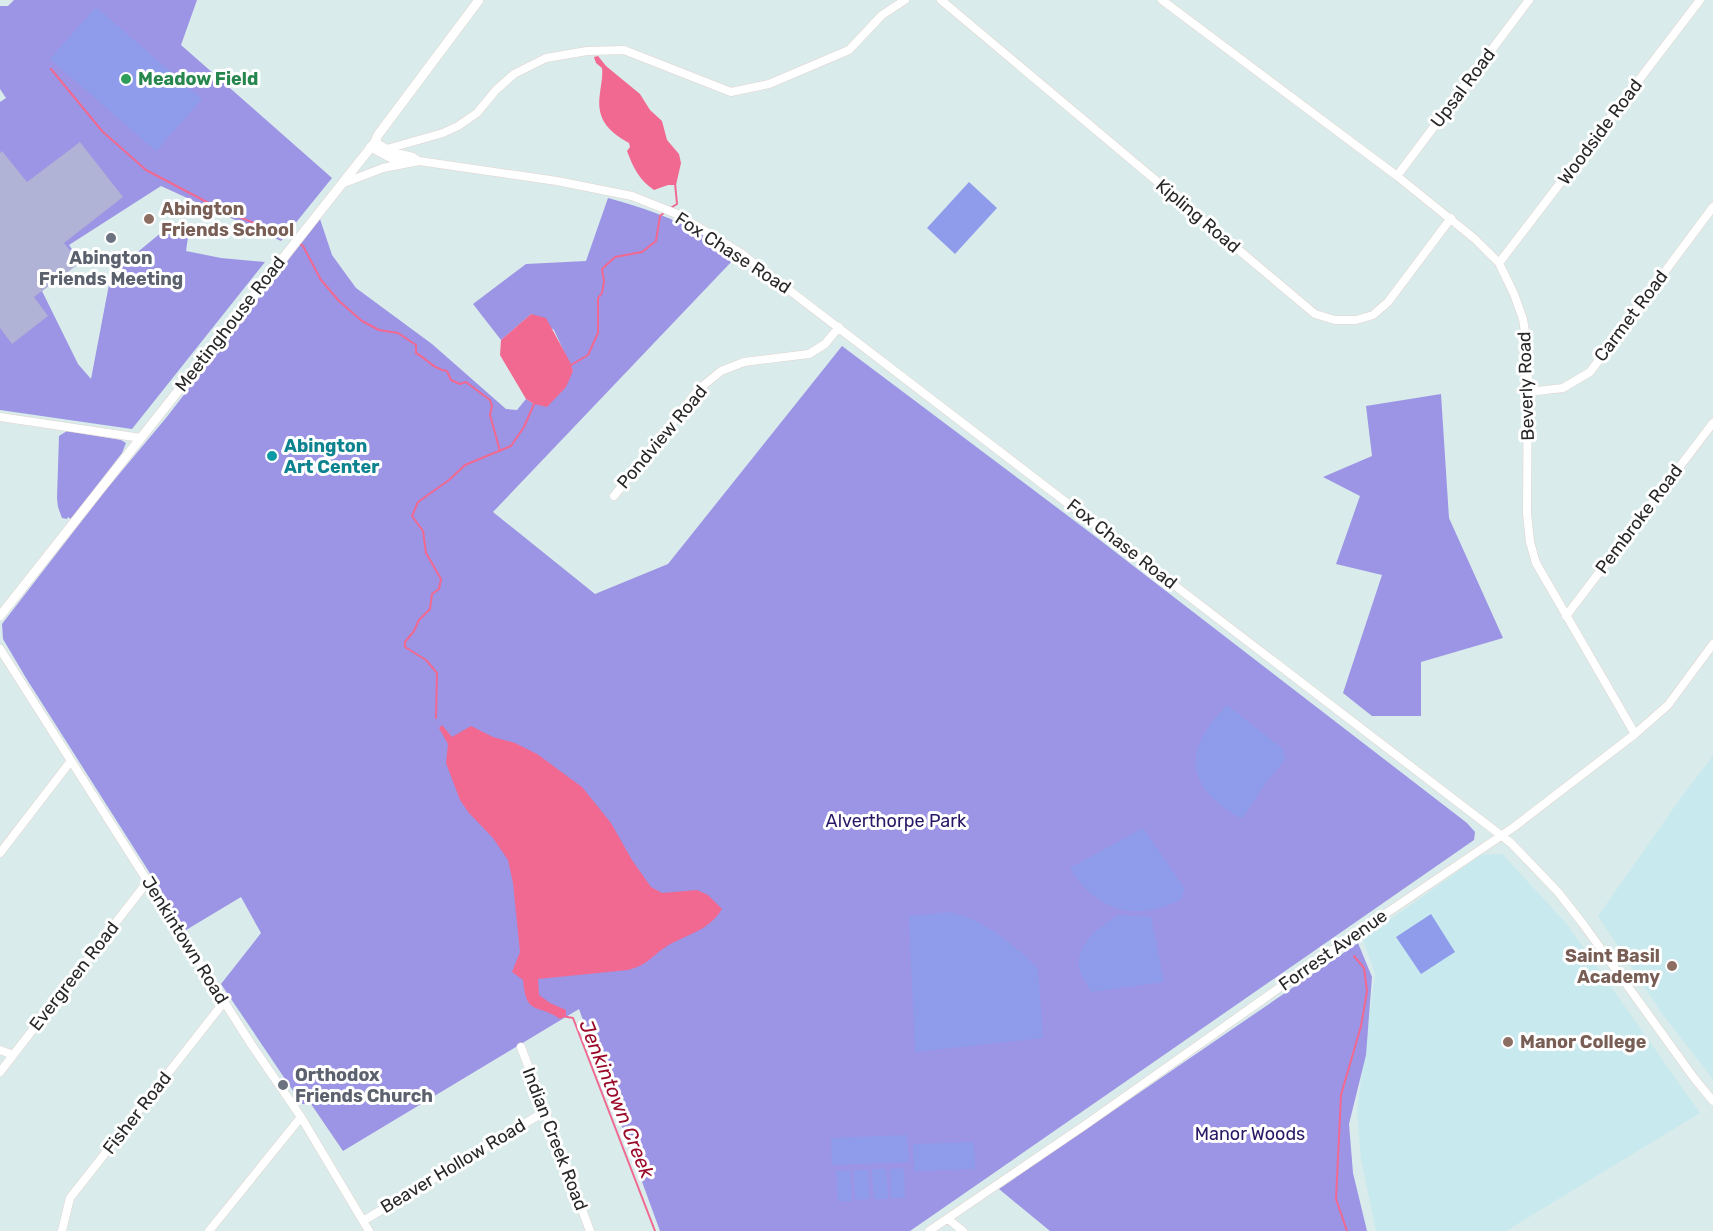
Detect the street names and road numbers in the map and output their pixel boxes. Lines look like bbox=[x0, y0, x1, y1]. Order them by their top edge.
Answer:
street label: Upsal Road bbox=[1426, 44, 1500, 132]
street label: Woodside Road bbox=[1553, 75, 1647, 189]
street label: Kipling Road bbox=[1151, 174, 1245, 258]
street label: Fox Chase Road bbox=[671, 207, 795, 299]
street label: Meetinghouse Road bbox=[170, 252, 290, 396]
street label: Carmet Road bbox=[1589, 266, 1673, 366]
street label: Beverly Road bbox=[1513, 331, 1539, 441]
street label: Pondview Road bbox=[612, 381, 712, 493]
street label: Pembroke Road bbox=[1591, 460, 1687, 578]
street label: Fox Chase Road bbox=[1063, 494, 1181, 594]
street label: Jenkintown Road bbox=[137, 872, 233, 1008]
street label: Forrest Avenue bbox=[1275, 904, 1391, 996]
street label: Evergreen Road bbox=[25, 917, 123, 1035]
street label: Indian Creek Road bbox=[518, 1065, 592, 1213]
street label: Fisher Road bbox=[98, 1067, 176, 1159]
street label: Beaver Hollow Road bbox=[376, 1114, 530, 1218]

